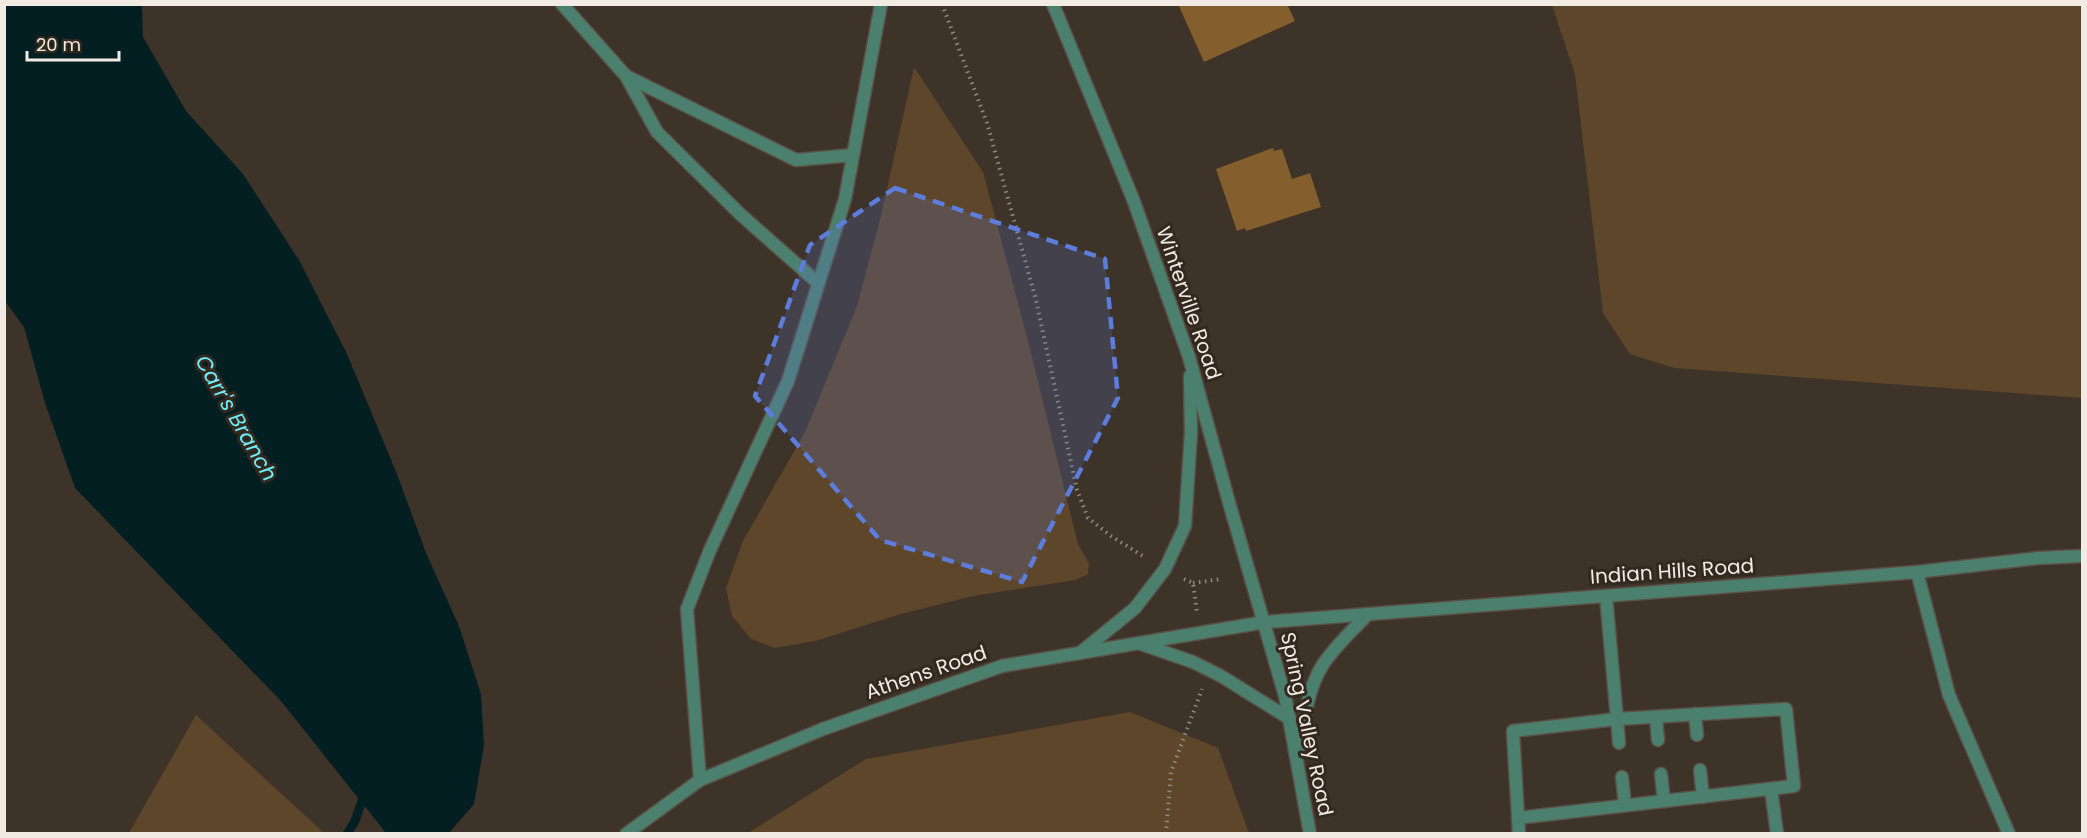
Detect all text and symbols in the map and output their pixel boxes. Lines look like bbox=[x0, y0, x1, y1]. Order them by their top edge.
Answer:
scale bar bbox=[27, 24, 118, 62]
text: 20 m bbox=[36, 32, 81, 57]
street label: Winterville Road bbox=[1150, 223, 1228, 383]
water label: Carr's Branch bbox=[189, 349, 284, 486]
street label: Indian Hills Road bbox=[1589, 551, 1755, 591]
street label: Spring Valley Road bbox=[1274, 630, 1340, 818]
street label: Athens Road bbox=[862, 638, 990, 706]

